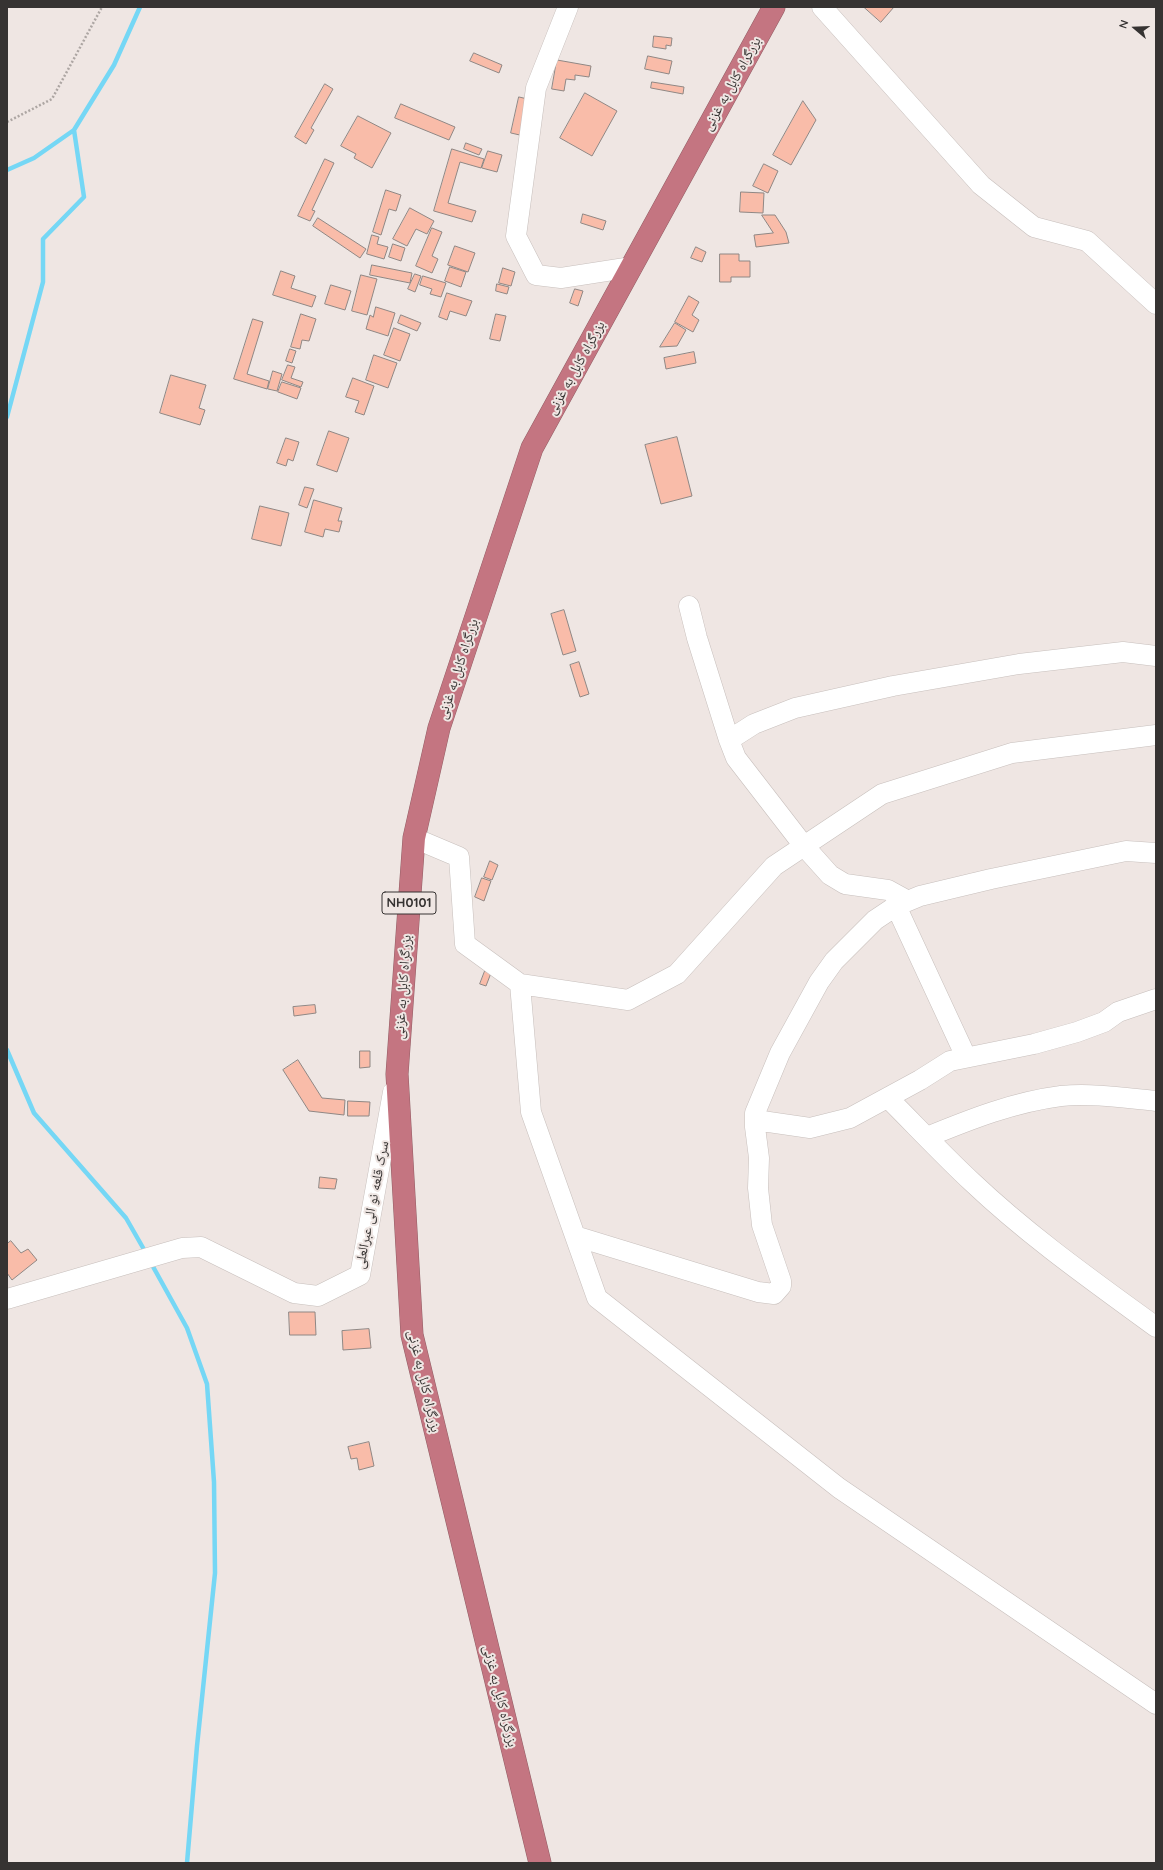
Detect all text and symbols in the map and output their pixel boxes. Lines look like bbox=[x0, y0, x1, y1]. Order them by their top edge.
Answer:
north arrow bbox=[1115, 8, 1155, 48]
text: N bbox=[1116, 18, 1132, 30]
street label: بزرگراه کابل به غزنی bbox=[699, 34, 765, 134]
street label: بزرگراه کابل به غزنی bbox=[543, 318, 609, 418]
street label: بزرگراه کابل به غزنی bbox=[434, 617, 482, 721]
road number: NH0101 bbox=[382, 892, 436, 914]
street label: بزرگراه کابل به غزنی bbox=[391, 934, 415, 1040]
street label: سرک قلعه نو الی عبرالعلی bbox=[351, 1140, 393, 1270]
street label: بزرگراه کابل به غزنی bbox=[404, 1328, 444, 1434]
street label: بزرگراه کابل به غزنی bbox=[479, 1643, 521, 1749]

